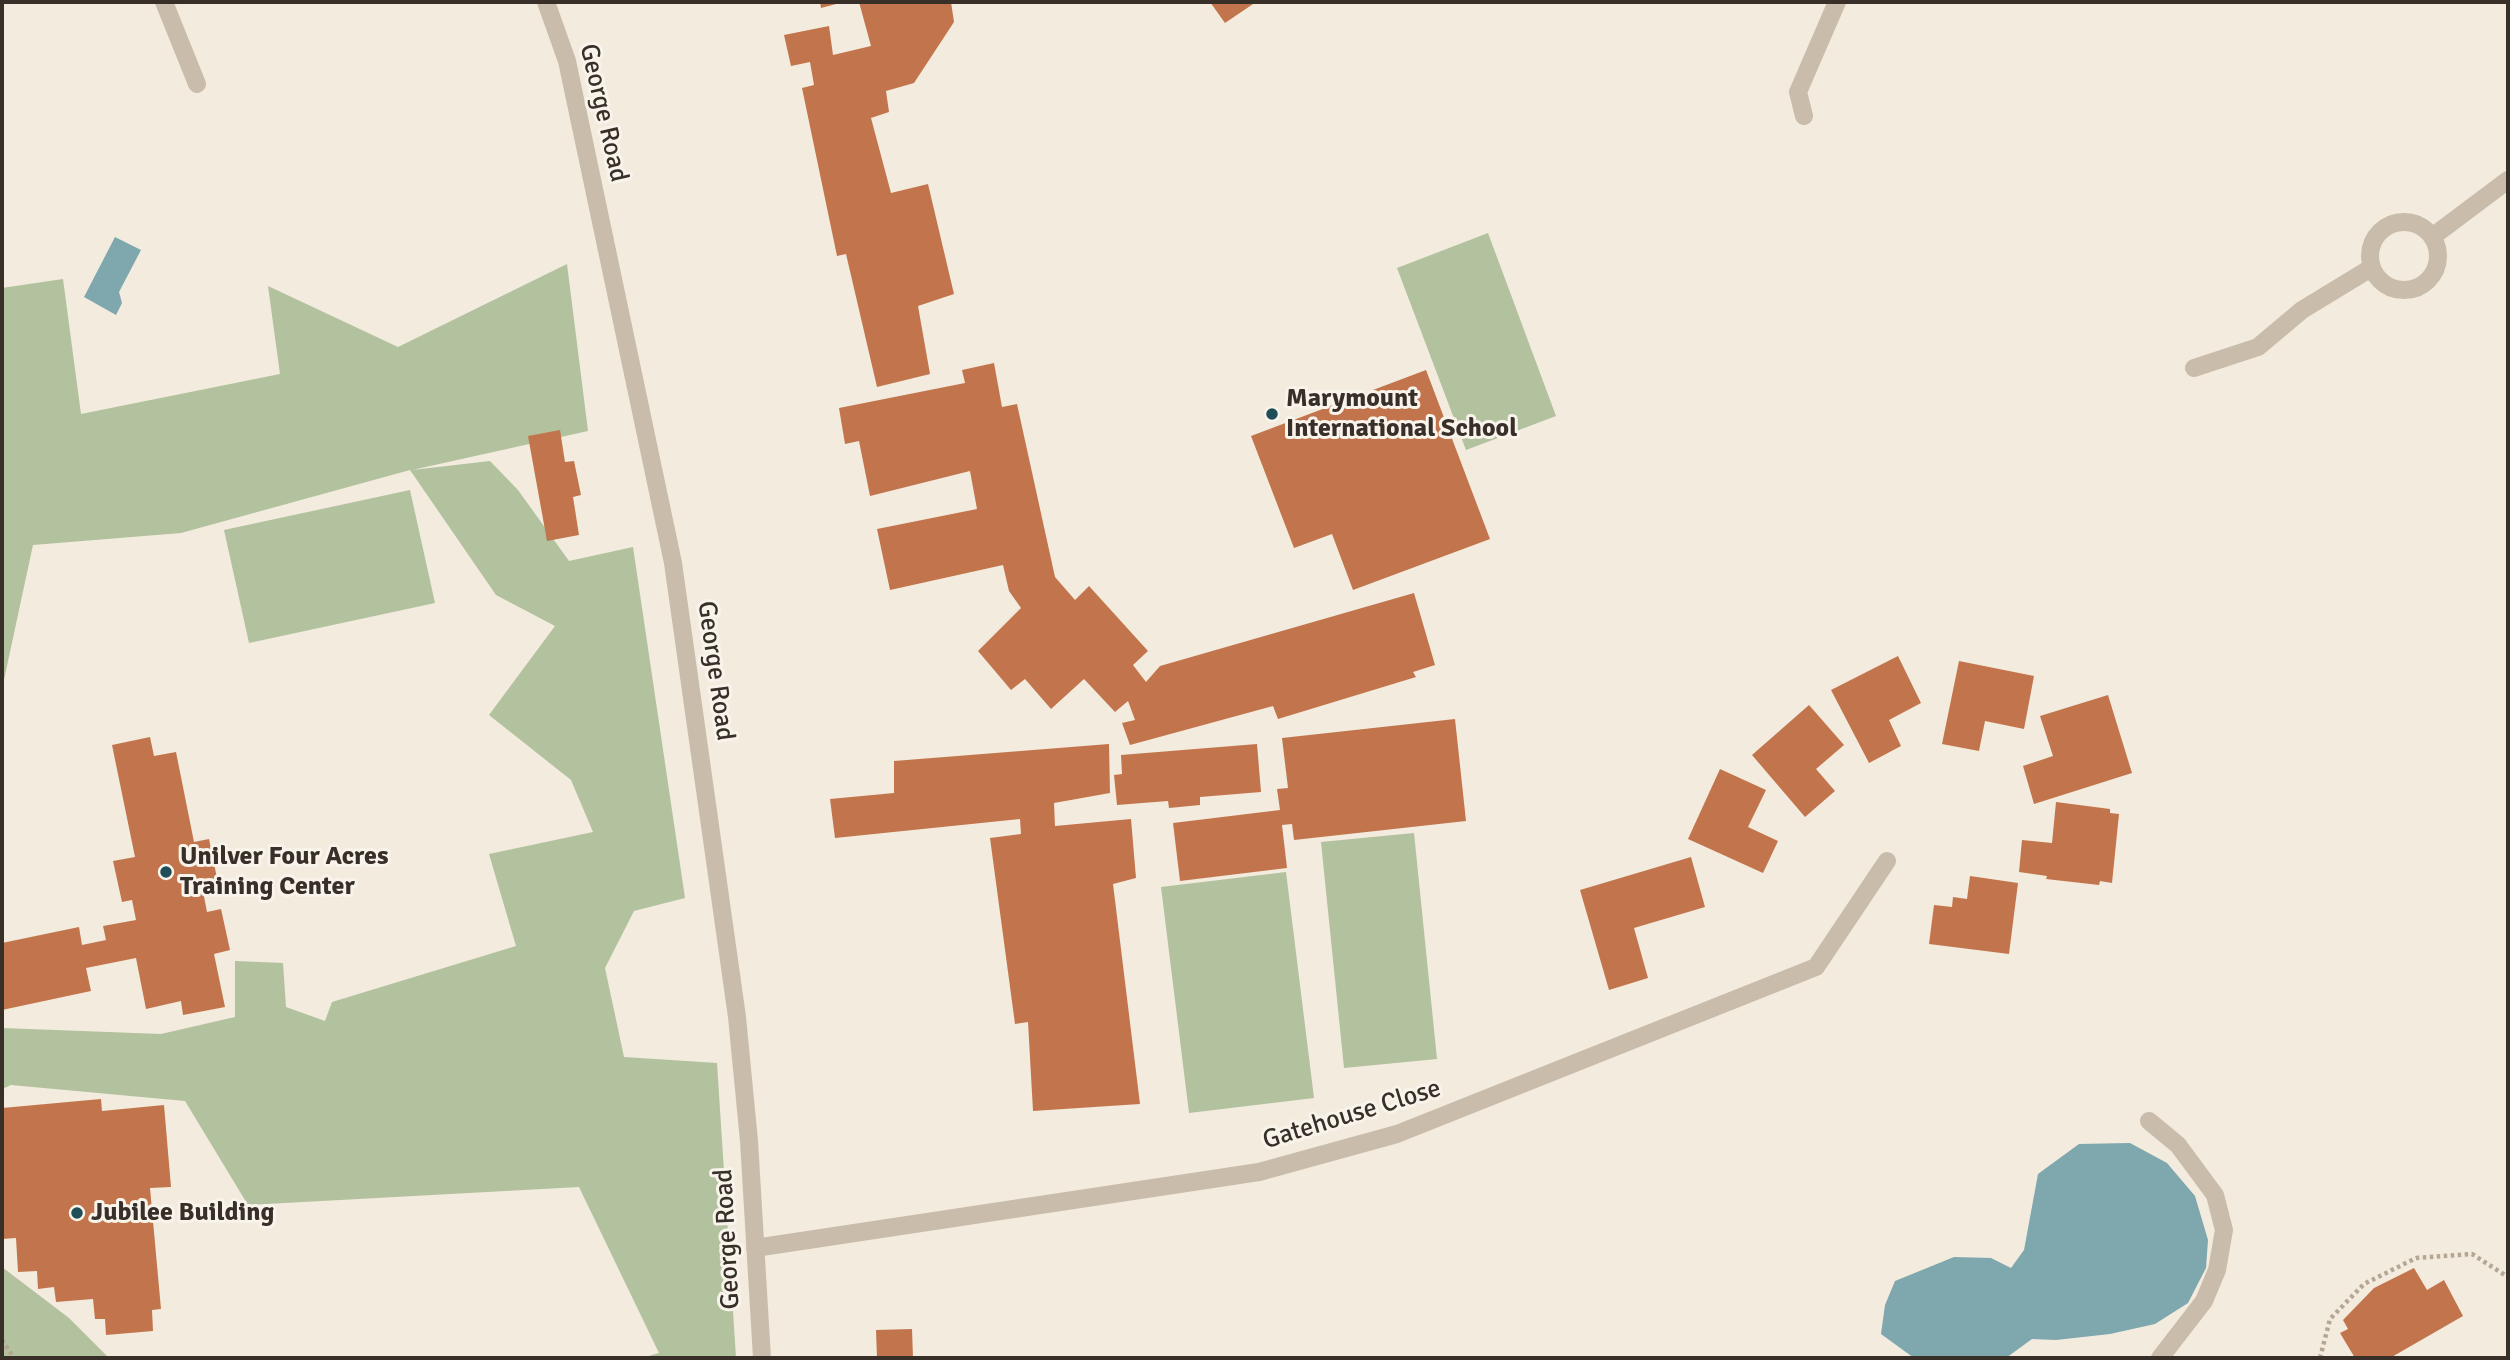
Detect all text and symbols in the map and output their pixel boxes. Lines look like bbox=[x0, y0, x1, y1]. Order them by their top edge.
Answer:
street label: George Road bbox=[572, 41, 634, 185]
place label: Marymount International School bbox=[1286, 383, 1517, 444]
marker: Marymount International School bbox=[1264, 406, 1280, 422]
street label: George Road bbox=[690, 599, 740, 743]
place label: Unilver Four Acres Training Center bbox=[180, 841, 388, 903]
marker: Unilver Four Acres Training Center bbox=[158, 864, 174, 880]
street label: Gatehouse Close bbox=[1259, 1073, 1445, 1157]
street label: George Road bbox=[709, 1168, 747, 1310]
place label: Jubilee Building bbox=[91, 1197, 274, 1229]
marker: Jubilee Building bbox=[69, 1205, 85, 1221]

